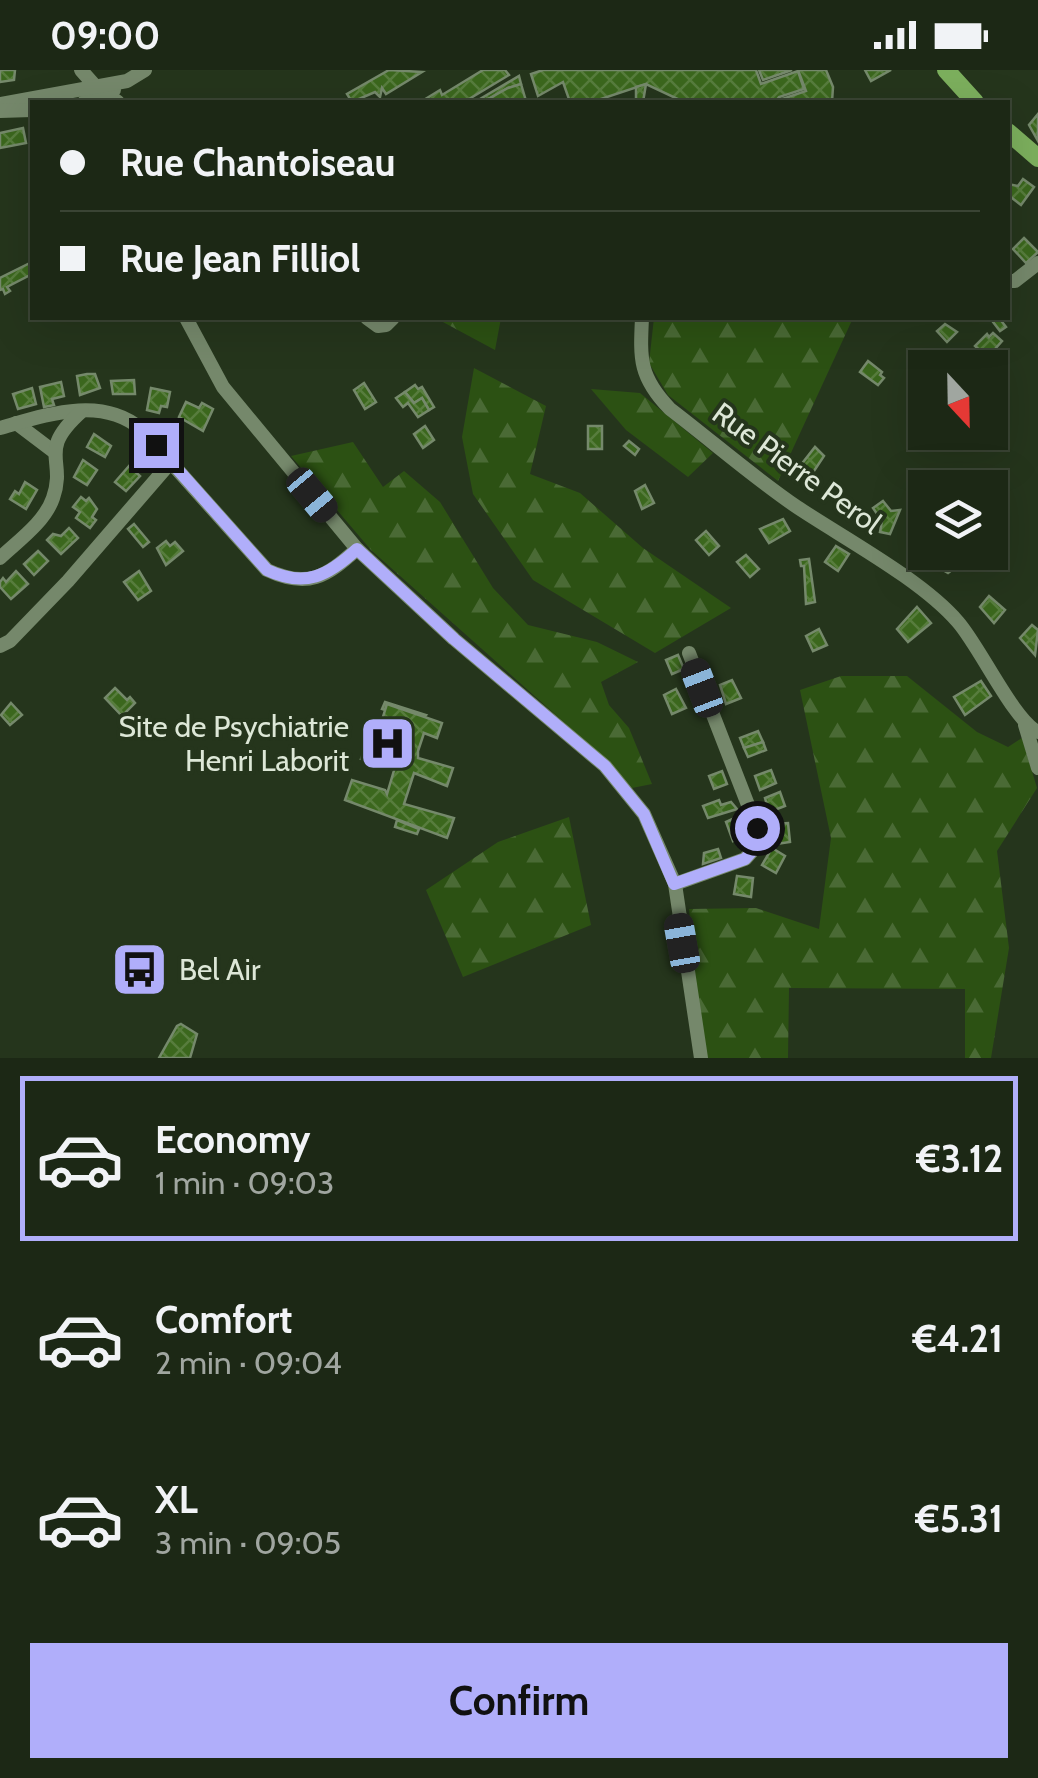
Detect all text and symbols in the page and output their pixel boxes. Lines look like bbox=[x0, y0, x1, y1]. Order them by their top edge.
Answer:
text: 09:00 bbox=[50, 12, 160, 59]
text: Rue Chantoiseau bbox=[120, 139, 395, 186]
text: Rue Jean Filliol bbox=[120, 235, 360, 282]
north arrow bbox=[908, 350, 1008, 450]
map controls bbox=[908, 350, 1008, 570]
street label: Rue Pierre Perol bbox=[705, 394, 889, 542]
route end bbox=[134, 423, 179, 468]
car bbox=[281, 462, 343, 528]
button: layers bbox=[908, 470, 1008, 570]
car bbox=[677, 655, 727, 721]
place label: Site de Psychiatrie Henri Laborit bbox=[119, 708, 349, 779]
hospital icon: Site de Psychiatrie Henri Laborit bbox=[358, 713, 418, 773]
route start bbox=[735, 806, 780, 851]
car bbox=[662, 911, 702, 975]
bus stop icon: Bel Air bbox=[110, 939, 170, 999]
place label: Bel Air bbox=[179, 951, 261, 988]
icon: car bbox=[35, 1114, 125, 1204]
text: Economy bbox=[155, 1116, 310, 1163]
text: €3.12 bbox=[916, 1135, 1003, 1182]
text: 1 min · 09:03 bbox=[155, 1163, 334, 1202]
icon: car bbox=[35, 1294, 125, 1384]
text: Comfort bbox=[155, 1296, 292, 1343]
text: €4.21 bbox=[912, 1315, 1003, 1362]
text: 2 min · 09:04 bbox=[155, 1343, 342, 1382]
icon: car bbox=[35, 1474, 125, 1564]
text: XL bbox=[155, 1476, 198, 1523]
text: €5.31 bbox=[915, 1495, 1003, 1542]
text: 3 min · 09:05 bbox=[155, 1523, 341, 1562]
button: Confirm bbox=[30, 1643, 1008, 1758]

